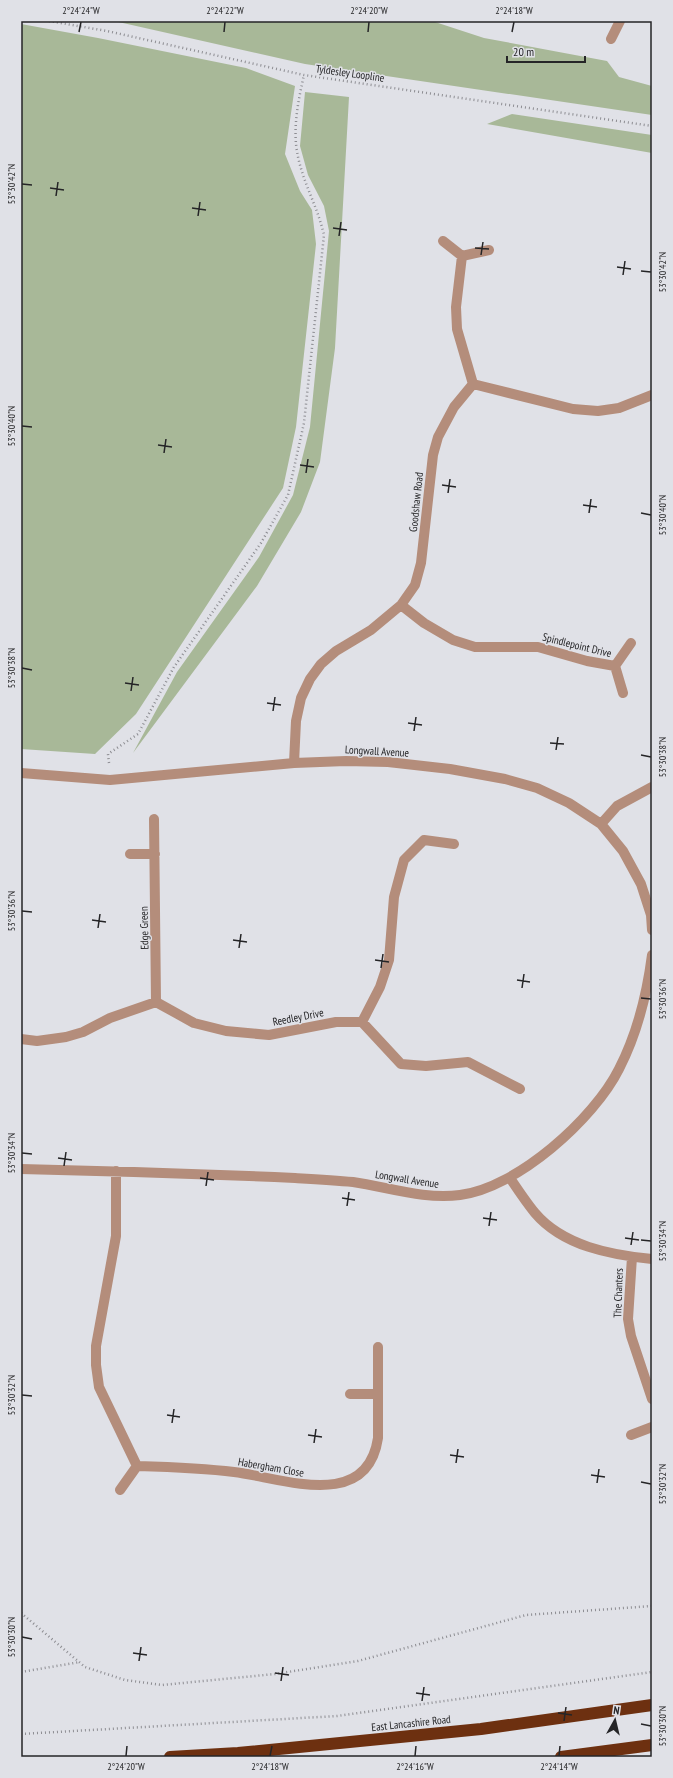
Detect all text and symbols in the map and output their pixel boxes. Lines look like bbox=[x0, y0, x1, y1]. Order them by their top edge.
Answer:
text: 2°24'24"W bbox=[62, 4, 100, 17]
text: 2°24'22"W bbox=[206, 4, 244, 17]
text: 2°24'20"W bbox=[350, 4, 388, 17]
text: 2°24'18"W bbox=[495, 4, 533, 17]
scale bar bbox=[507, 38, 585, 64]
text: 20 m bbox=[513, 44, 534, 59]
street label: Tyldesley Loopline bbox=[315, 61, 386, 85]
text: 53°30'42"N bbox=[5, 164, 18, 204]
text: 53°30'42"N bbox=[656, 252, 669, 292]
text: 53°30'40"N bbox=[5, 406, 18, 446]
street label: Goodshaw Road bbox=[406, 471, 426, 533]
text: 53°30'40"N bbox=[656, 495, 669, 535]
street label: Spindlepoint Drive bbox=[541, 630, 613, 660]
text: 53°30'38"N bbox=[5, 648, 18, 688]
text: 53°30'38"N bbox=[656, 737, 669, 777]
street label: Longwall Avenue bbox=[345, 742, 410, 760]
text: 53°30'36"N bbox=[5, 891, 18, 931]
street label: Edge Green bbox=[137, 906, 151, 950]
text: 53°30'36"N bbox=[656, 979, 669, 1019]
street label: Reedley Drive bbox=[271, 1005, 325, 1029]
text: 53°30'34"N bbox=[5, 1133, 18, 1173]
street label: Longwall Avenue bbox=[374, 1167, 440, 1191]
text: 53°30'34"N bbox=[656, 1221, 669, 1261]
street label: The Chanters bbox=[610, 1268, 626, 1318]
text: 53°30'32"N bbox=[5, 1375, 18, 1415]
street label: Habergham Close bbox=[237, 1454, 306, 1480]
text: 53°30'32"N bbox=[656, 1464, 669, 1504]
text: 53°30'30"N bbox=[5, 1617, 18, 1657]
north arrow bbox=[595, 1700, 635, 1740]
text: N bbox=[612, 1703, 620, 1717]
text: 53°30'30"N bbox=[656, 1706, 669, 1746]
street label: East Lancashire Road bbox=[371, 1712, 452, 1734]
text: 2°24'20"W bbox=[107, 1760, 145, 1773]
text: 2°24'18"W bbox=[251, 1760, 289, 1773]
text: 2°24'16"W bbox=[396, 1760, 434, 1773]
text: 2°24'14"W bbox=[540, 1760, 578, 1773]

